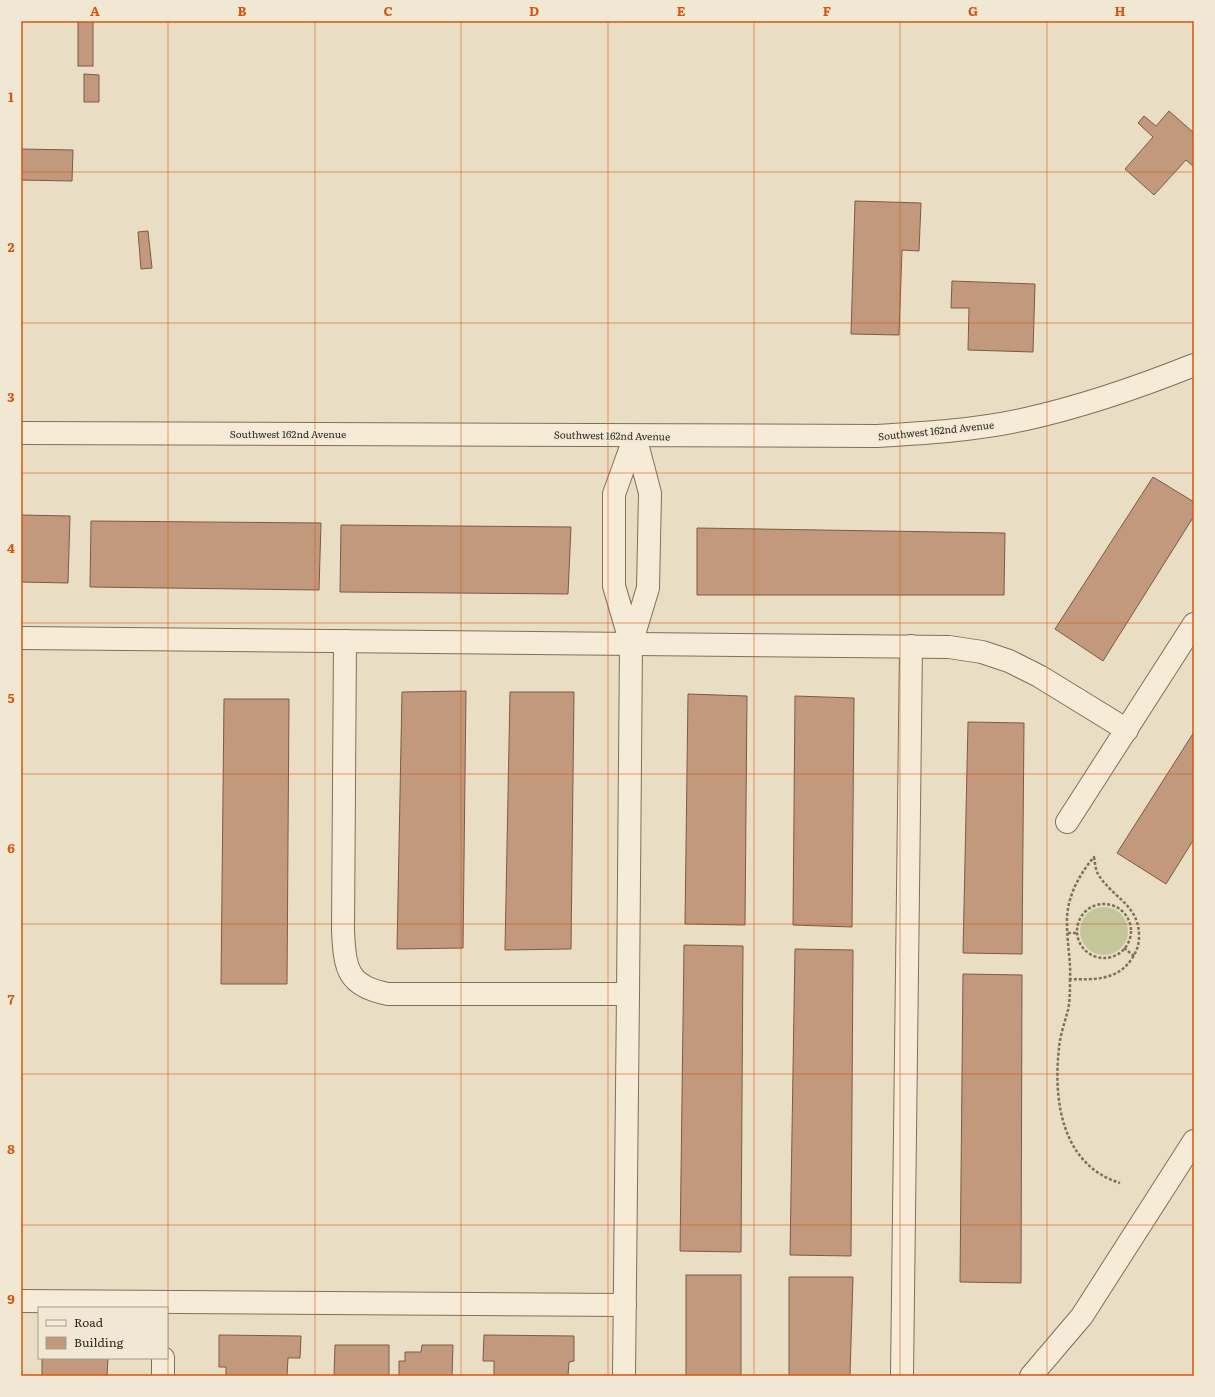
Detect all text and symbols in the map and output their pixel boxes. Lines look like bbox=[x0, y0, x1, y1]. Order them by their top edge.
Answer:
text: A bbox=[90, 1, 100, 20]
text: B bbox=[238, 1, 247, 20]
text: C bbox=[383, 1, 393, 20]
text: D bbox=[529, 1, 539, 20]
text: E bbox=[677, 1, 686, 20]
text: F bbox=[823, 1, 831, 20]
text: G bbox=[968, 1, 978, 20]
text: H bbox=[1115, 1, 1126, 20]
text: 1 bbox=[8, 87, 14, 106]
text: 2 bbox=[8, 237, 15, 256]
text: 3 bbox=[7, 387, 15, 406]
street label: Southwest 162nd Avenue bbox=[877, 416, 995, 444]
street label: Southwest 162nd Avenue bbox=[230, 426, 346, 441]
street label: Southwest 162nd Avenue bbox=[554, 426, 670, 444]
text: 4 bbox=[7, 538, 15, 557]
text: 5 bbox=[7, 688, 15, 707]
text: 6 bbox=[7, 838, 15, 857]
text: 7 bbox=[7, 989, 15, 1008]
text: 8 bbox=[7, 1139, 15, 1158]
text: 9 bbox=[7, 1289, 15, 1308]
legend bbox=[38, 1307, 168, 1359]
text: Road bbox=[74, 1313, 104, 1331]
text: Building bbox=[74, 1333, 124, 1351]

